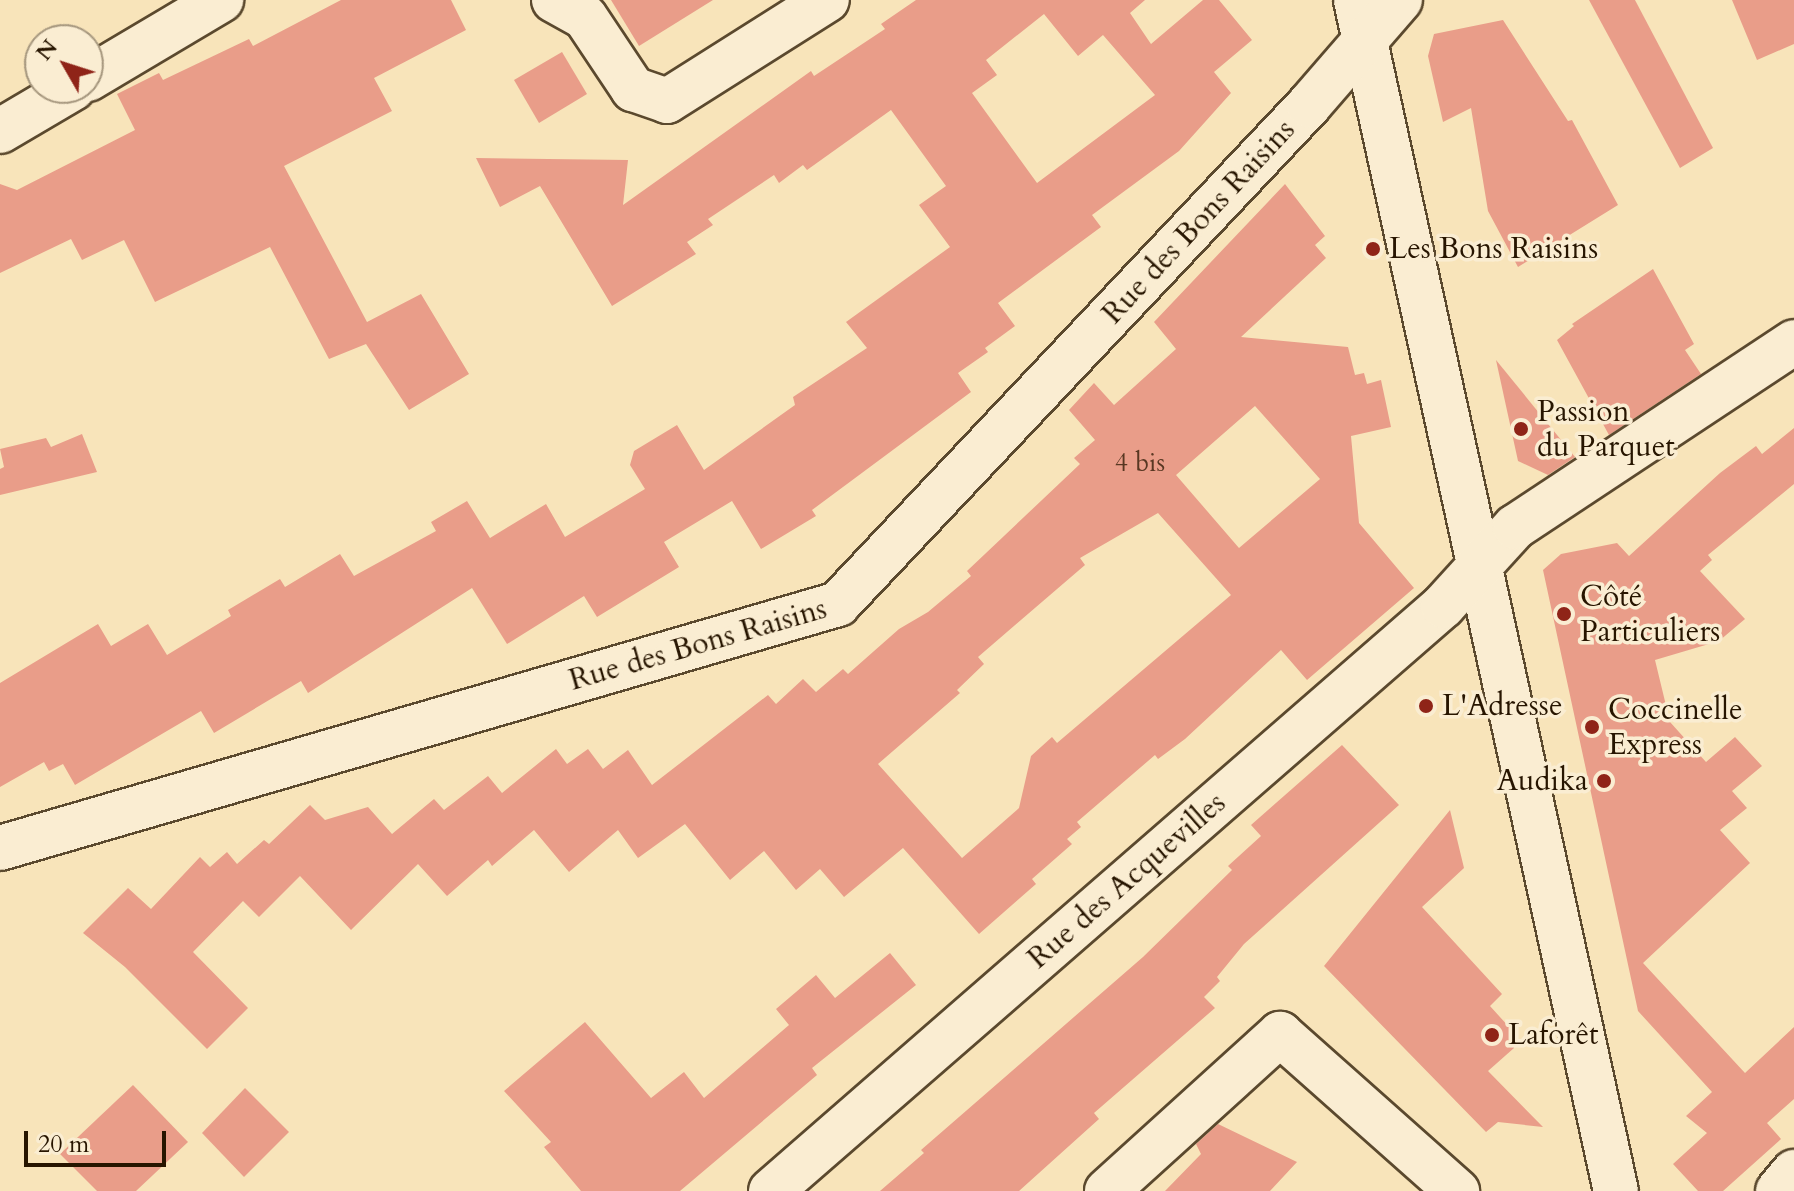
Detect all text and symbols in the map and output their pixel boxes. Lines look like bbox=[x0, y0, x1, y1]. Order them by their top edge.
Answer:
north arrow bbox=[24, 24, 104, 104]
text: N bbox=[29, 33, 65, 67]
street label: Rue des Bons Raisins bbox=[1095, 112, 1303, 332]
place label: Les Bons Raisins bbox=[1389, 231, 1598, 267]
marker: Les Bons Raisins bbox=[1364, 240, 1382, 258]
place label: Passion du Parquet bbox=[1537, 394, 1675, 464]
marker: Passion du Parquet bbox=[1512, 420, 1530, 438]
house number: 4 bis bbox=[1115, 447, 1165, 479]
place label: Côté Particuliers bbox=[1580, 579, 1720, 650]
street label: Rue des Bons Raisins bbox=[565, 591, 831, 699]
marker: Côté Particuliers bbox=[1555, 605, 1573, 623]
place label: L'Adresse bbox=[1442, 688, 1563, 724]
place label: Coccinelle Express bbox=[1608, 692, 1743, 762]
marker: L'Adresse bbox=[1417, 697, 1435, 715]
marker: Coccinelle Express bbox=[1583, 718, 1601, 736]
place label: Audika bbox=[1497, 763, 1588, 799]
marker: Audika bbox=[1595, 772, 1613, 790]
street label: Rue des Acquevilles bbox=[1021, 785, 1233, 977]
place label: Laforêt bbox=[1508, 1017, 1599, 1053]
marker: Laforêt bbox=[1483, 1026, 1501, 1044]
scale bar bbox=[28, 1115, 170, 1165]
text: 20 m bbox=[38, 1128, 89, 1161]

